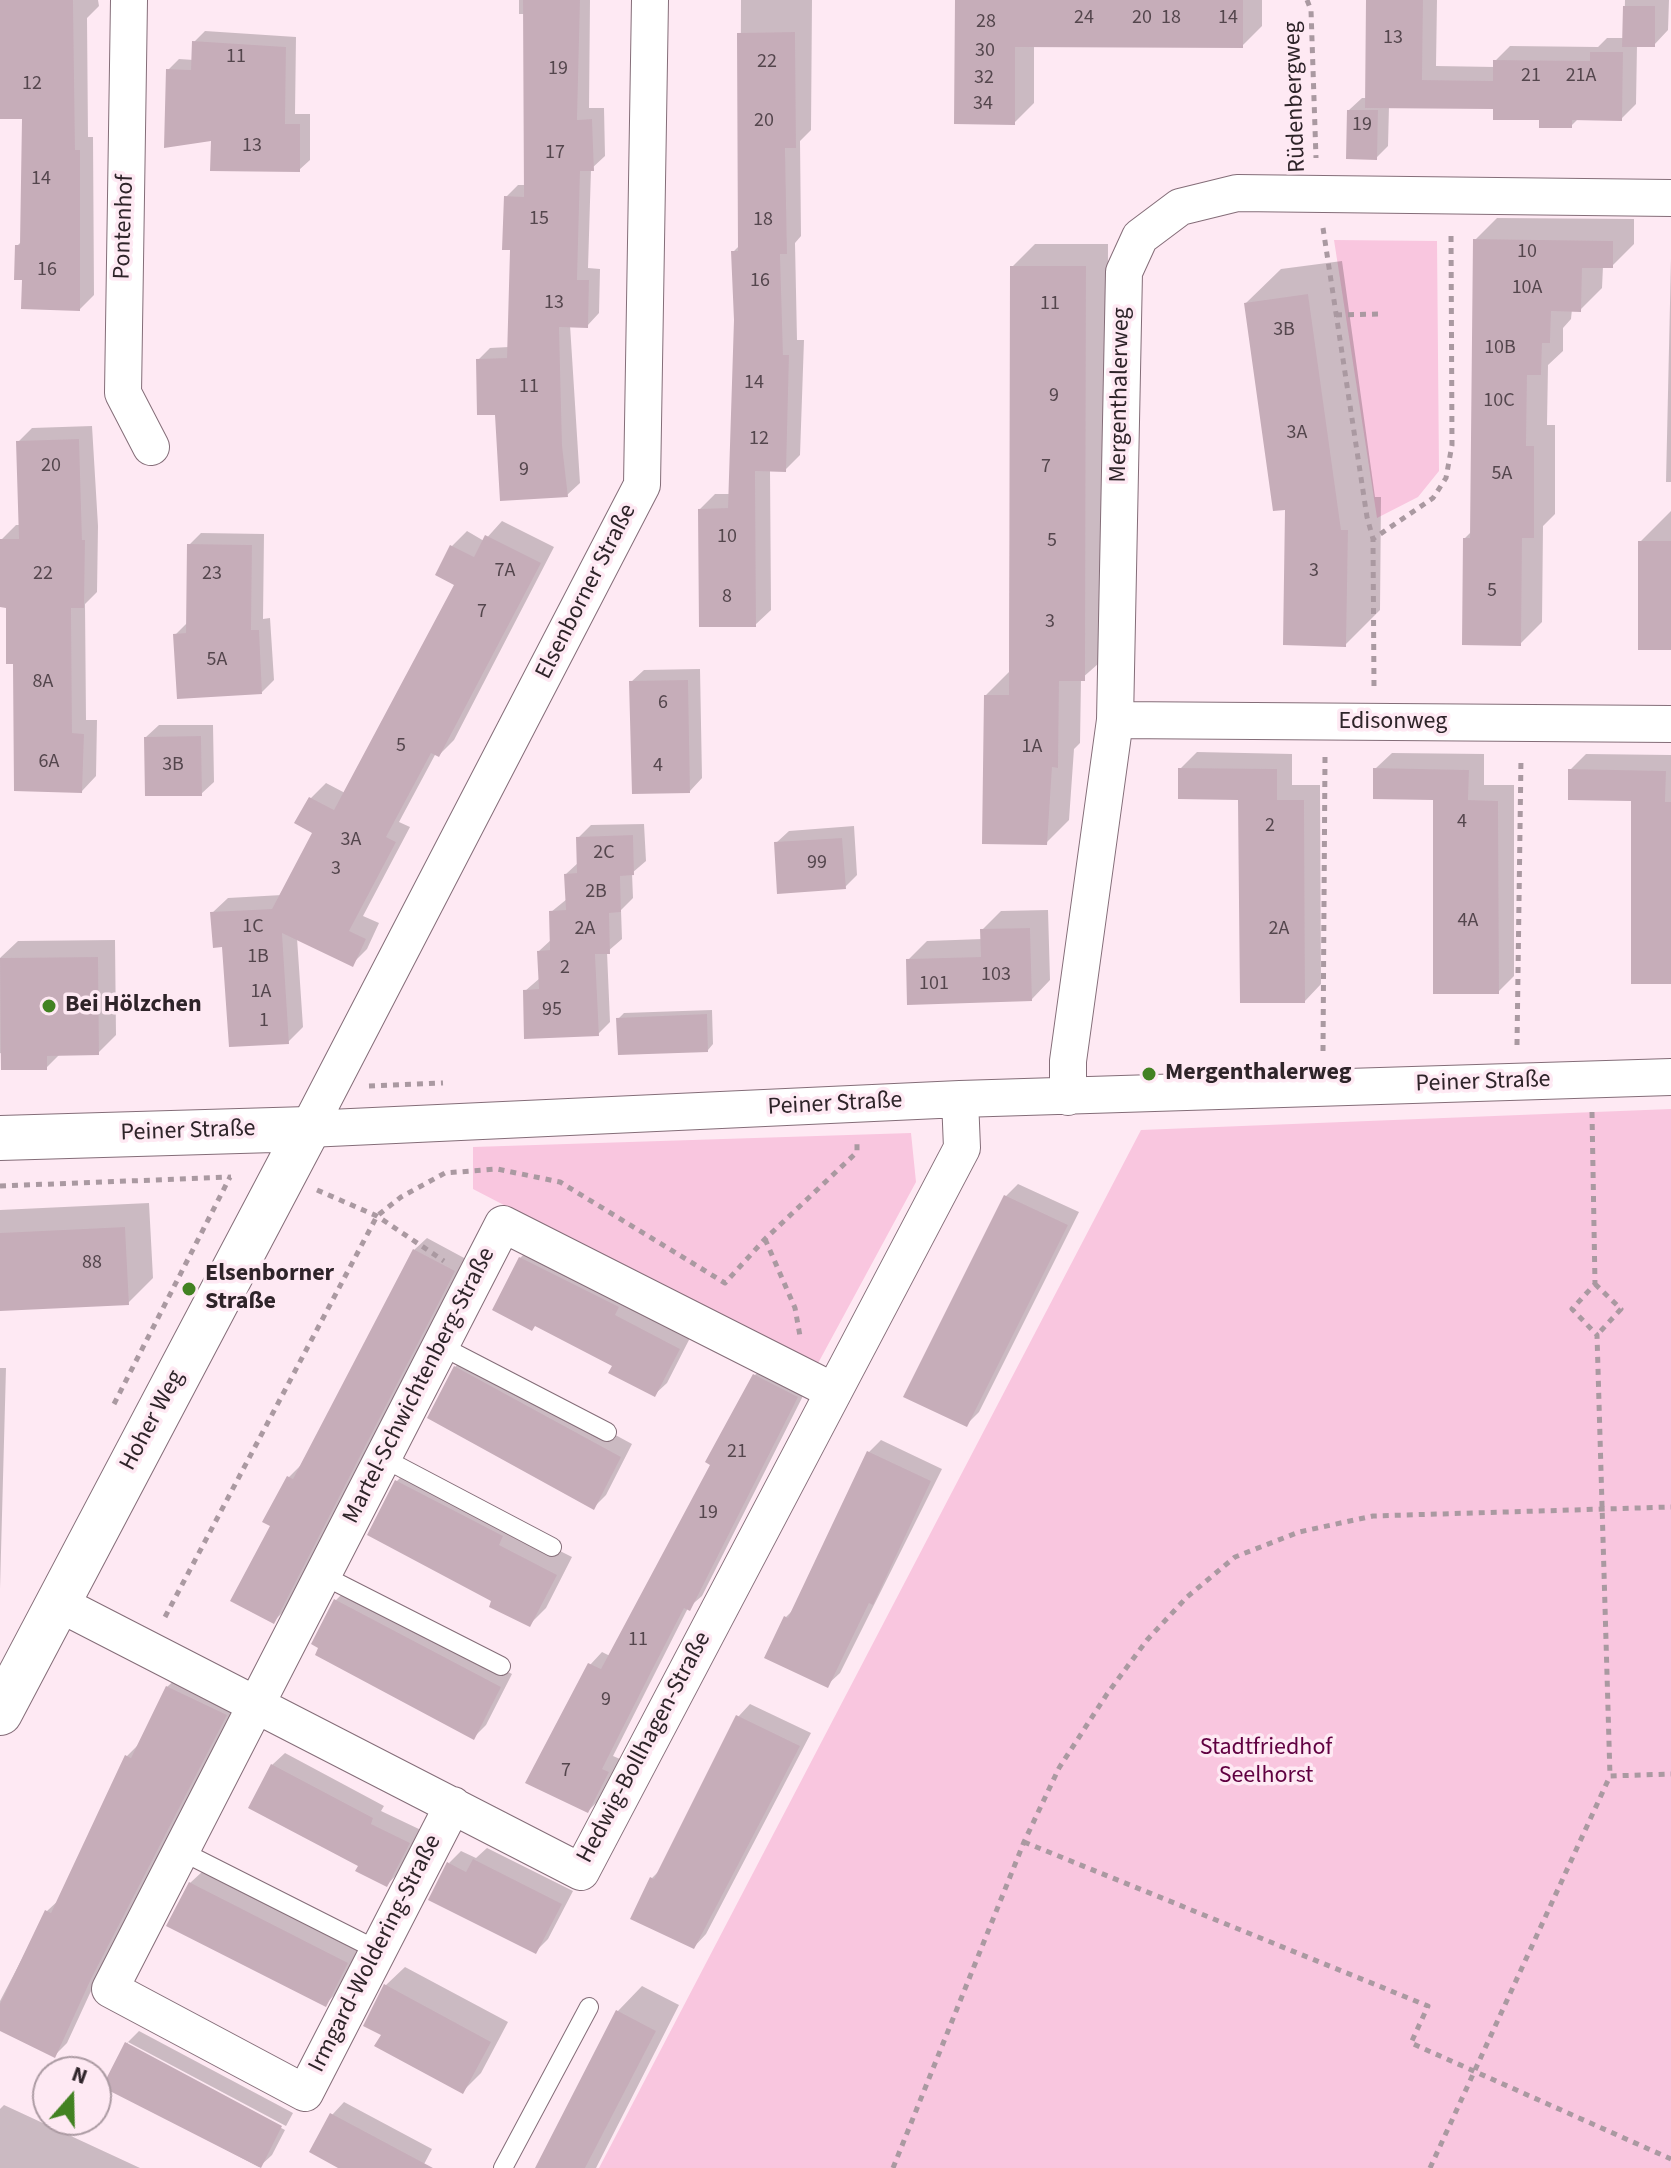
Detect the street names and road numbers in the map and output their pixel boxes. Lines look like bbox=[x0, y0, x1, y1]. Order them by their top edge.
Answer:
street label: Rüdenbergweg bbox=[1279, 21, 1313, 173]
street label: Pontenhof bbox=[109, 174, 141, 280]
street label: Mergenthalerweg bbox=[1105, 307, 1137, 483]
street label: Elsenborner Straße bbox=[530, 500, 644, 684]
street label: Edisonweg bbox=[1339, 709, 1447, 737]
street label: Peiner Straße bbox=[1415, 1066, 1551, 1100]
street label: Peiner Straße bbox=[767, 1087, 903, 1123]
street label: Peiner Straße bbox=[120, 1115, 256, 1149]
street label: Martel-Schwichtenberg-Straße bbox=[338, 1243, 502, 1529]
street label: Hoher Weg bbox=[115, 1366, 191, 1476]
street label: Hedwig-Bollhagen-Straße bbox=[572, 1627, 718, 1869]
street label: Irmgard-Woldering-Straße bbox=[304, 1830, 448, 2078]

